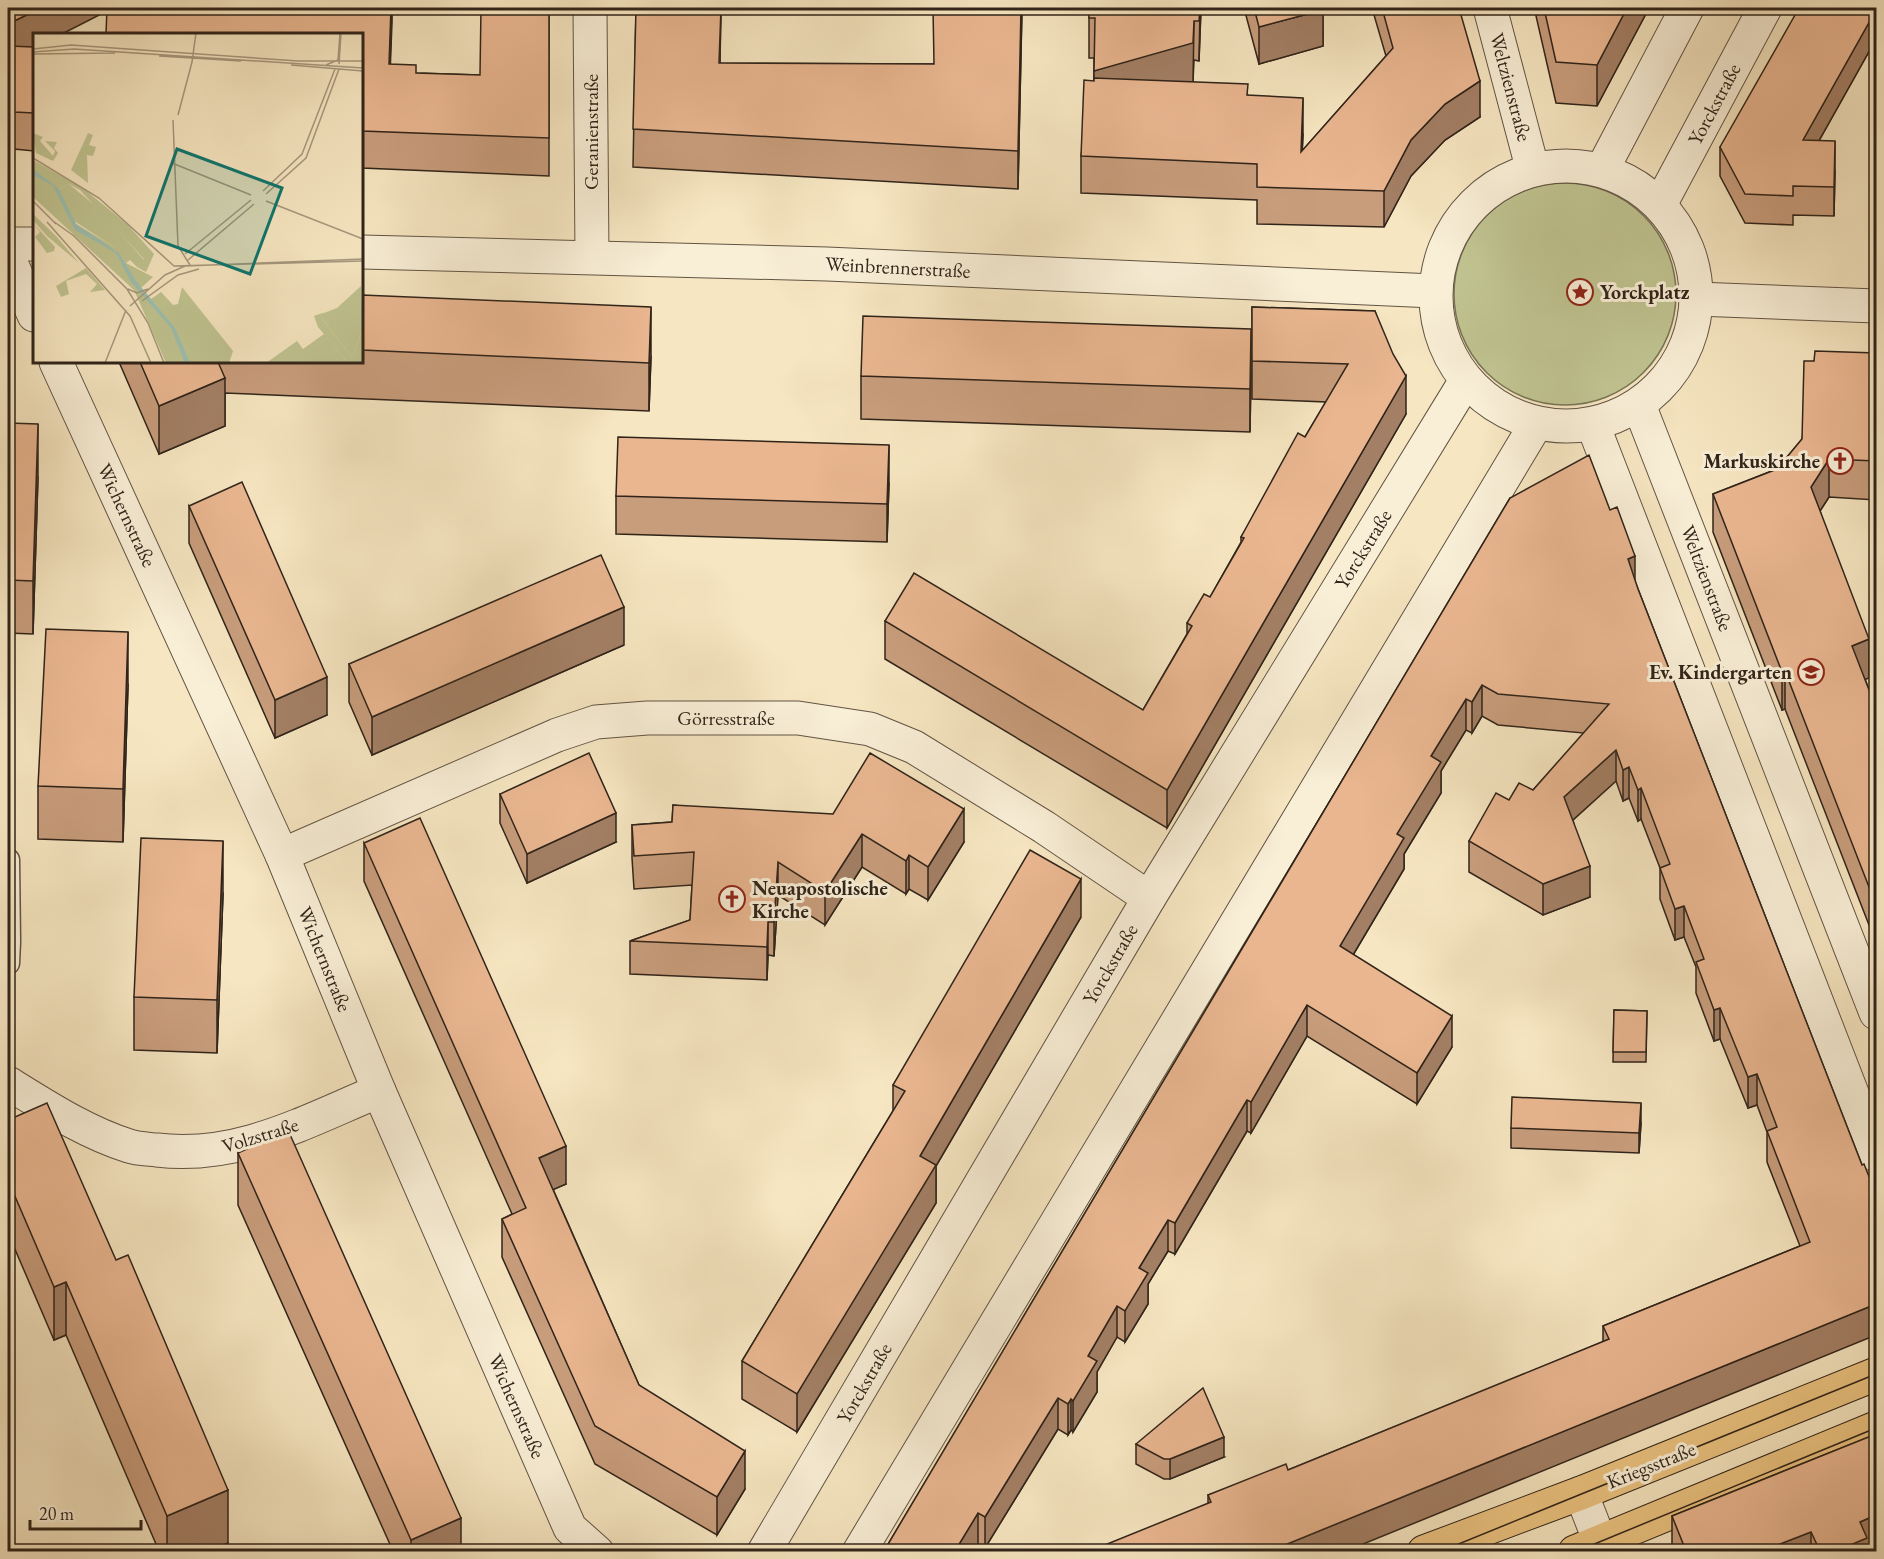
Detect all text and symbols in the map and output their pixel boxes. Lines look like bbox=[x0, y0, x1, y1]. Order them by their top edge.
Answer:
street label: Weltzienstraße bbox=[1484, 30, 1538, 144]
inset map bbox=[33, 33, 363, 363]
street label: Yorckstraße bbox=[1682, 58, 1746, 149]
street label: Geranienstraße bbox=[578, 74, 604, 190]
street label: Weinbrennerstraße bbox=[825, 250, 971, 284]
place icon: Yorckplatz bbox=[1565, 277, 1595, 307]
place label: Yorckplatz bbox=[1600, 279, 1690, 305]
church icon: Markuskirche bbox=[1825, 446, 1855, 476]
place label: Markuskirche bbox=[1703, 448, 1820, 474]
street label: Wichernstraße bbox=[92, 459, 162, 571]
street label: Yorckstraße bbox=[1328, 504, 1398, 594]
street label: Weltzienstraße bbox=[1675, 521, 1739, 635]
school or university icon: Ev. Kindergarten bbox=[1796, 657, 1826, 687]
place label: Ev. Kindergarten bbox=[1649, 659, 1792, 685]
street label: Görresstraße bbox=[677, 705, 775, 731]
place label: Neuapostolische Kirche bbox=[752, 875, 888, 924]
church icon: Neuapostolische Kirche bbox=[717, 884, 747, 914]
street label: Wichernstraße bbox=[292, 902, 358, 1016]
street label: Yorckstraße bbox=[1077, 919, 1144, 1009]
street label: Volzstraße bbox=[219, 1111, 302, 1159]
street label: Yorckstraße bbox=[831, 1338, 898, 1428]
street label: Wichernstraße bbox=[482, 1350, 552, 1462]
street label: Kriegsstraße bbox=[1603, 1435, 1699, 1495]
scale bar bbox=[30, 1493, 141, 1531]
text: 20 m bbox=[39, 1502, 74, 1525]

